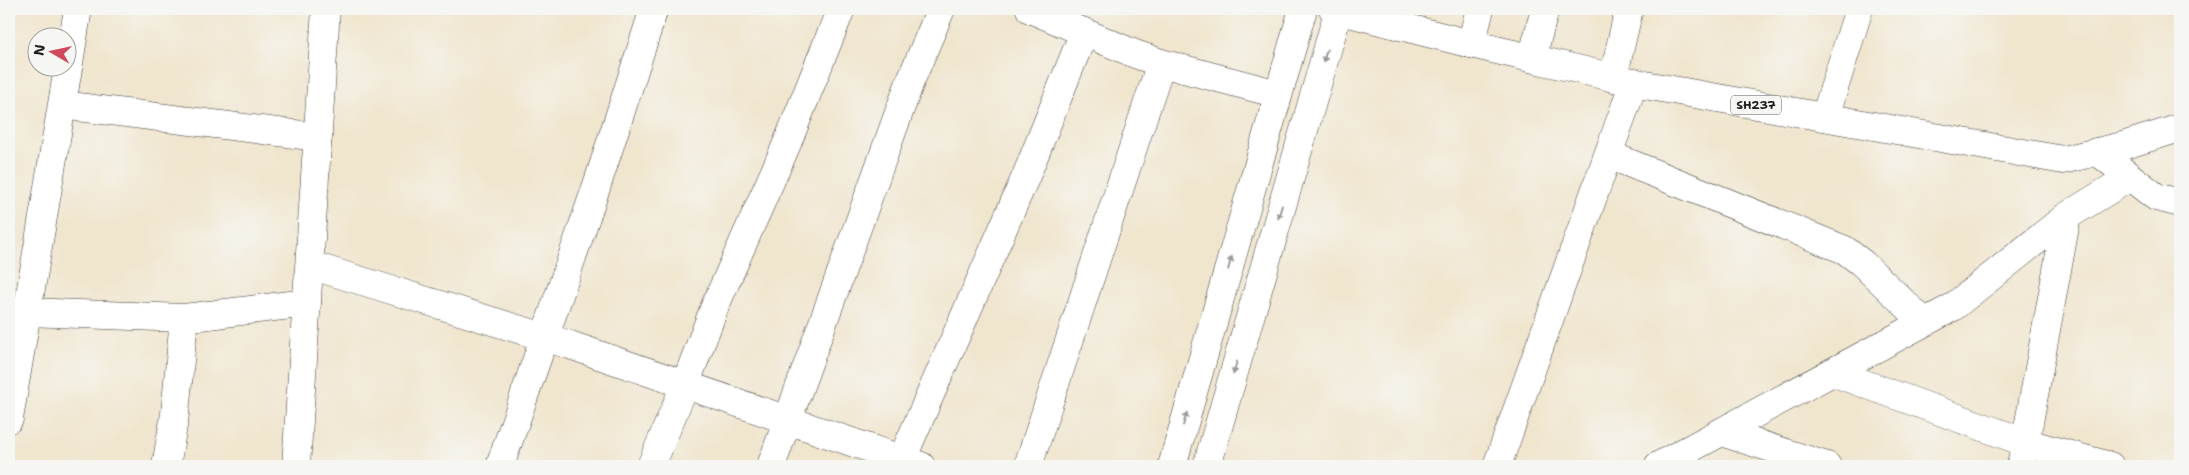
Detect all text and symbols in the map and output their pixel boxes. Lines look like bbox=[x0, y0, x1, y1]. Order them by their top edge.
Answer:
north arrow bbox=[28, 28, 78, 78]
text: N bbox=[29, 43, 49, 57]
one-way arrow bbox=[1321, 48, 1329, 63]
road number: SH237 bbox=[1731, 96, 1781, 114]
one-way arrow bbox=[1276, 204, 1284, 219]
one-way arrow bbox=[1226, 256, 1234, 271]
one-way arrow bbox=[1231, 360, 1239, 375]
one-way arrow bbox=[1181, 412, 1189, 427]

